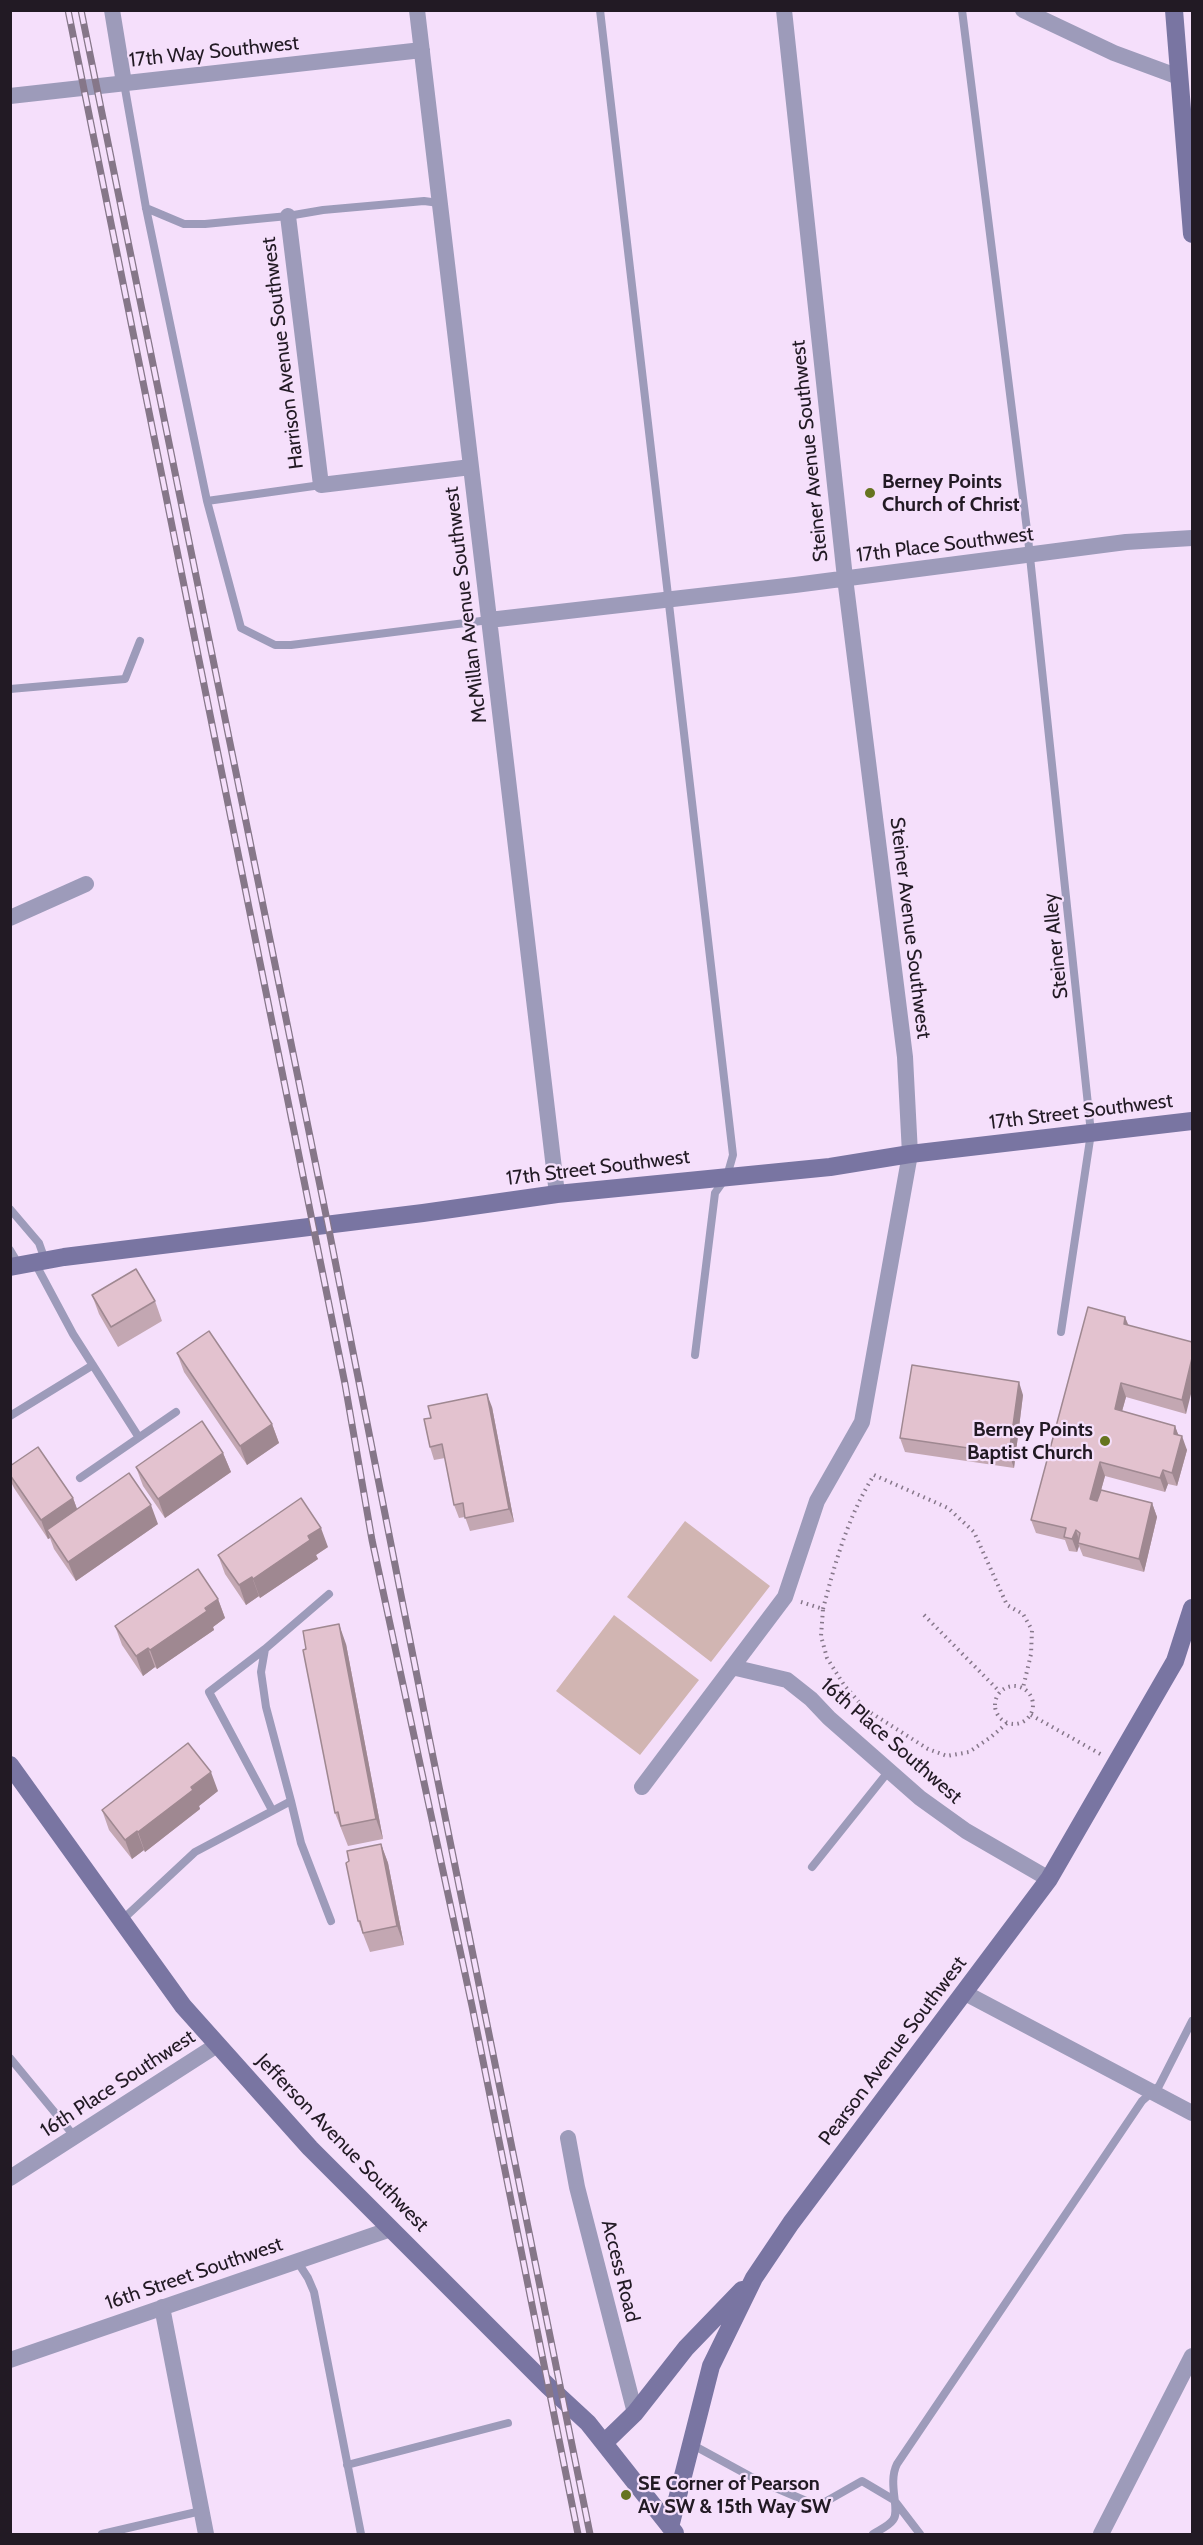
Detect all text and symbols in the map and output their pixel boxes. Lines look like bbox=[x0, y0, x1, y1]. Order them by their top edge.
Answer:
street label: 17th Way Southwest bbox=[128, 31, 300, 73]
street label: Harrison Avenue Southwest bbox=[257, 236, 309, 470]
street label: Steiner Avenue Southwest bbox=[786, 339, 834, 563]
place label: Berney Points Church of Christ bbox=[882, 470, 1020, 517]
street label: McMillan Avenue Southwest bbox=[440, 485, 492, 725]
marker: Berney Points Church of Christ bbox=[863, 486, 877, 500]
street label: 17th Place Southwest bbox=[855, 522, 1035, 568]
street label: Steiner Avenue Southwest bbox=[885, 816, 935, 1040]
street label: Steiner Alley bbox=[1038, 892, 1074, 1000]
street label: 17th Street Southwest bbox=[988, 1089, 1174, 1135]
street label: 17th Street Southwest bbox=[505, 1145, 691, 1191]
place label: Berney Points Baptist Church bbox=[967, 1418, 1093, 1465]
marker: Berney Points Baptist Church bbox=[1098, 1434, 1112, 1448]
street label: 16th Place Southwest bbox=[815, 1673, 967, 1809]
street label: Pearson Avenue Southwest bbox=[814, 1952, 972, 2150]
street label: 16th Place Southwest bbox=[36, 2025, 200, 2143]
street label: Jefferson Avenue Southwest bbox=[251, 2049, 433, 2237]
street label: Access Road bbox=[596, 2217, 644, 2325]
street label: 16th Street Southwest bbox=[102, 2232, 286, 2316]
place label: SE Corner of Pearson Av SW & 15th Way SW bbox=[638, 2472, 831, 2519]
marker: SE Corner of Pearson Av SW & 15th Way SW bbox=[619, 2488, 633, 2502]

